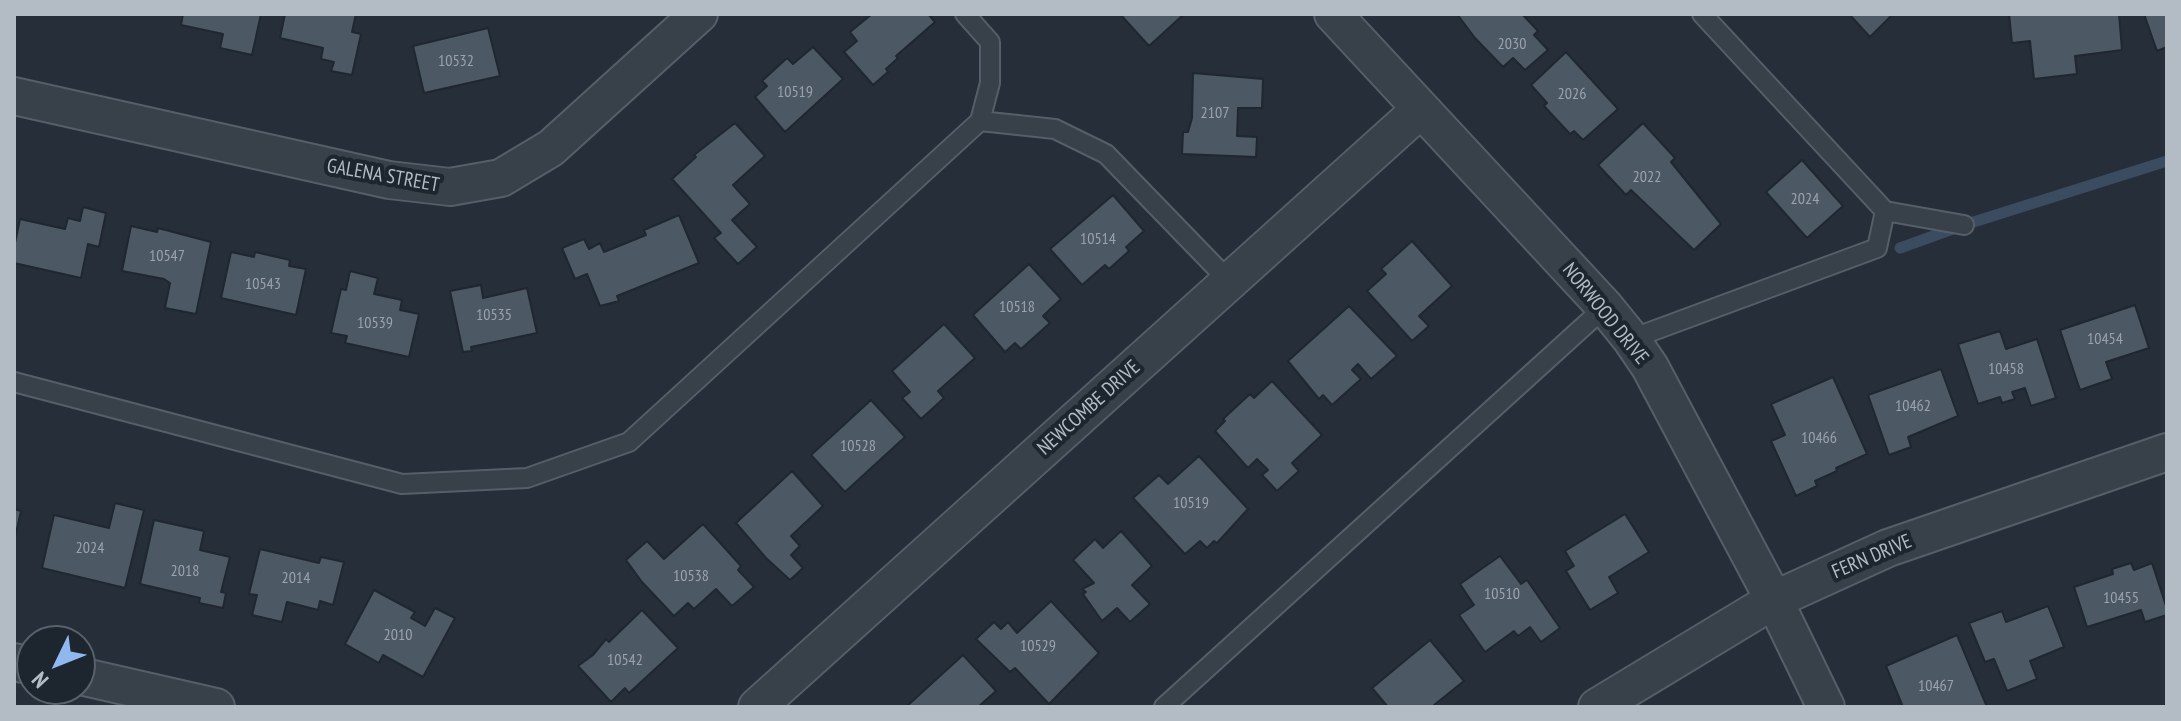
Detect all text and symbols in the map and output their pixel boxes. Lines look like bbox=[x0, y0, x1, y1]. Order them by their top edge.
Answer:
house number: 2030 bbox=[1498, 34, 1526, 54]
house number: 10532 bbox=[438, 51, 474, 71]
house number: 10519 bbox=[777, 82, 813, 102]
house number: 2026 bbox=[1558, 84, 1586, 104]
house number: 2107 bbox=[1201, 103, 1229, 123]
street label: GALENA STREET bbox=[325, 154, 441, 198]
house number: 2022 bbox=[1633, 167, 1661, 187]
house number: 2024 bbox=[1791, 189, 1819, 209]
house number: 10514 bbox=[1080, 229, 1116, 249]
house number: 10547 bbox=[149, 246, 185, 266]
street label: NORWOOD DRIVE bbox=[1557, 259, 1653, 369]
house number: 10543 bbox=[245, 274, 281, 294]
house number: 10518 bbox=[999, 297, 1035, 317]
house number: 10535 bbox=[476, 305, 512, 325]
house number: 10539 bbox=[357, 313, 393, 333]
house number: 10454 bbox=[2087, 329, 2123, 349]
street label: NEWCOMBE DRIVE bbox=[1033, 356, 1145, 460]
house number: 10458 bbox=[1988, 359, 2024, 379]
house number: 10462 bbox=[1895, 396, 1931, 416]
house number: 10466 bbox=[1801, 428, 1837, 448]
house number: 10528 bbox=[840, 436, 876, 456]
house number: 10519 bbox=[1173, 493, 1209, 513]
street label: FERN DRIVE bbox=[1829, 530, 1915, 584]
house number: 2024 bbox=[76, 538, 104, 558]
house number: 2018 bbox=[171, 561, 199, 581]
house number: 10538 bbox=[673, 566, 709, 586]
house number: 2014 bbox=[282, 568, 310, 588]
house number: 10510 bbox=[1484, 584, 1520, 604]
house number: 10455 bbox=[2103, 588, 2139, 608]
north arrow bbox=[16, 625, 96, 705]
house number: 2010 bbox=[384, 625, 412, 645]
house number: 10529 bbox=[1020, 636, 1056, 656]
house number: 10542 bbox=[607, 650, 643, 670]
text: N bbox=[26, 666, 54, 694]
house number: 10467 bbox=[1918, 676, 1954, 696]

